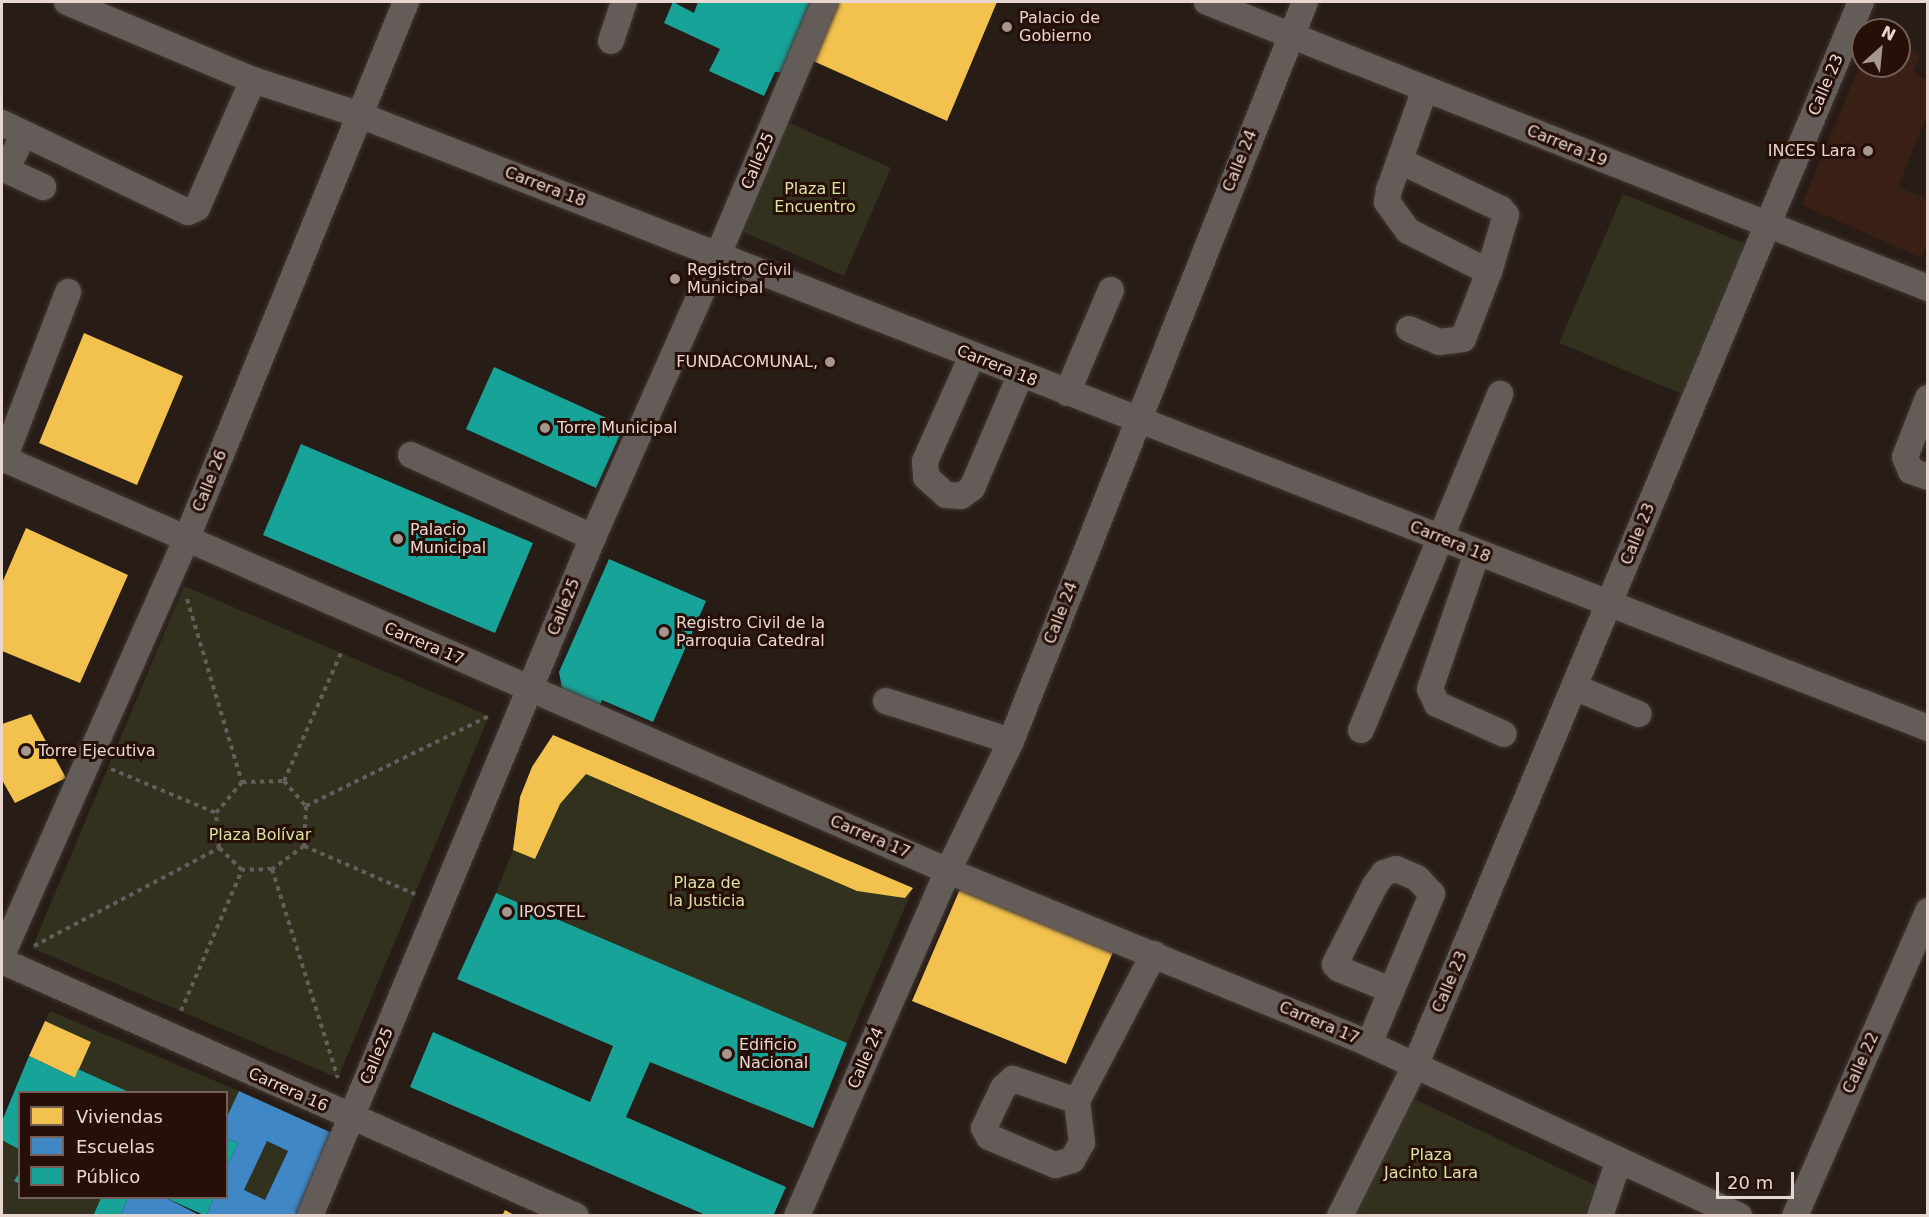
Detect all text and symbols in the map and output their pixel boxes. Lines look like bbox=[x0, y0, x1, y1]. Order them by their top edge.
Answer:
place label: Palacio de Gobierno bbox=[1019, 8, 1100, 46]
north arrow bbox=[1851, 18, 1911, 78]
marker: Palacio de Gobierno bbox=[1000, 20, 1014, 34]
text: N bbox=[1878, 22, 1899, 45]
street label: Calle 23 bbox=[1804, 51, 1848, 119]
street label: Carrera 19 bbox=[1524, 121, 1610, 171]
street label: Calle 24 bbox=[1219, 127, 1261, 195]
street label: Calle25 bbox=[737, 130, 779, 192]
place label: INCES Lara bbox=[1768, 141, 1856, 161]
marker: INCES Lara bbox=[1861, 144, 1875, 158]
street label: Carrera 18 bbox=[502, 163, 588, 211]
park label: Plaza El Encuentro bbox=[774, 179, 856, 217]
place label: Registro Civil Municipal bbox=[687, 260, 792, 298]
marker: Registro Civil Municipal bbox=[668, 272, 682, 286]
street label: Carrera 18 bbox=[954, 341, 1040, 391]
place label: FUNDACOMUNAL, bbox=[676, 352, 818, 372]
marker: FUNDACOMUNAL, bbox=[823, 355, 837, 369]
place label: Torre Municipal bbox=[557, 418, 677, 438]
marker: Torre Municipal bbox=[538, 421, 552, 435]
street label: Calle 26 bbox=[189, 447, 231, 515]
street label: Calle 23 bbox=[1617, 500, 1659, 568]
street label: Carrera 18 bbox=[1407, 517, 1493, 567]
place label: Palacio Municipal bbox=[410, 520, 486, 558]
marker: Palacio Municipal bbox=[391, 532, 405, 546]
street label: Calle25 bbox=[544, 576, 584, 638]
street label: Calle 24 bbox=[1040, 579, 1082, 647]
place label: Registro Civil de la Parroquia Catedral bbox=[676, 613, 825, 651]
street label: Carrera 17 bbox=[381, 619, 467, 669]
marker: Registro Civil de la Parroquia Catedral bbox=[657, 625, 671, 639]
place label: Torre Ejecutiva bbox=[38, 741, 156, 761]
marker: Torre Ejecutiva bbox=[19, 744, 33, 758]
street label: Carrera 17 bbox=[827, 812, 913, 862]
park label: Plaza Bolívar bbox=[209, 825, 311, 845]
park label: Plaza de la Justicia bbox=[669, 873, 745, 911]
place label: IPOSTEL bbox=[519, 902, 585, 922]
marker: IPOSTEL bbox=[500, 905, 514, 919]
street label: Calle 23 bbox=[1428, 948, 1472, 1016]
street label: Carrera 17 bbox=[1276, 998, 1362, 1048]
street label: Calle 24 bbox=[844, 1024, 888, 1092]
street label: Calle25 bbox=[356, 1025, 398, 1087]
street label: Calle 22 bbox=[1839, 1029, 1883, 1097]
place label: Edificio Nacional bbox=[739, 1035, 808, 1073]
marker: Edificio Nacional bbox=[720, 1047, 734, 1061]
street label: Carrera 16 bbox=[245, 1064, 331, 1116]
legend bbox=[18, 1091, 228, 1199]
text: Viviendas bbox=[76, 1106, 163, 1127]
text: Escuelas bbox=[76, 1136, 155, 1157]
park label: Plaza Jacinto Lara bbox=[1384, 1145, 1478, 1183]
scale bar bbox=[1719, 1160, 1797, 1198]
text: Público bbox=[76, 1166, 140, 1187]
text: 20 m bbox=[1727, 1172, 1773, 1193]

